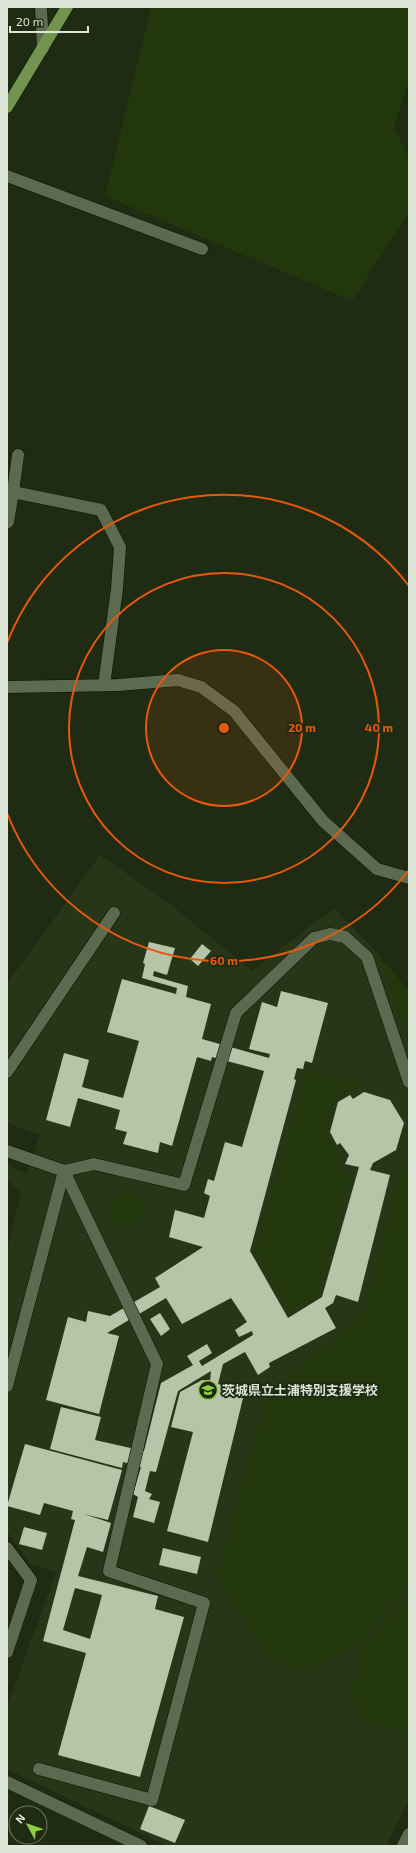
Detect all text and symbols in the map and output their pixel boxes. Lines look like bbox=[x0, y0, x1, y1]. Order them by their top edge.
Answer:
scale bar bbox=[10, 8, 88, 34]
text: 20 m bbox=[16, 14, 43, 28]
text: 20 m bbox=[288, 720, 316, 734]
text: 40 m bbox=[365, 720, 393, 734]
centre of rings bbox=[217, 721, 231, 735]
text: 60 m bbox=[210, 953, 238, 967]
school or university icon: 茨城県立土浦特別支援学校 bbox=[197, 1379, 219, 1401]
place label: 茨城県立土浦特別支援学校 bbox=[222, 1382, 378, 1398]
north arrow bbox=[8, 1805, 48, 1845]
text: N bbox=[12, 1811, 28, 1825]

